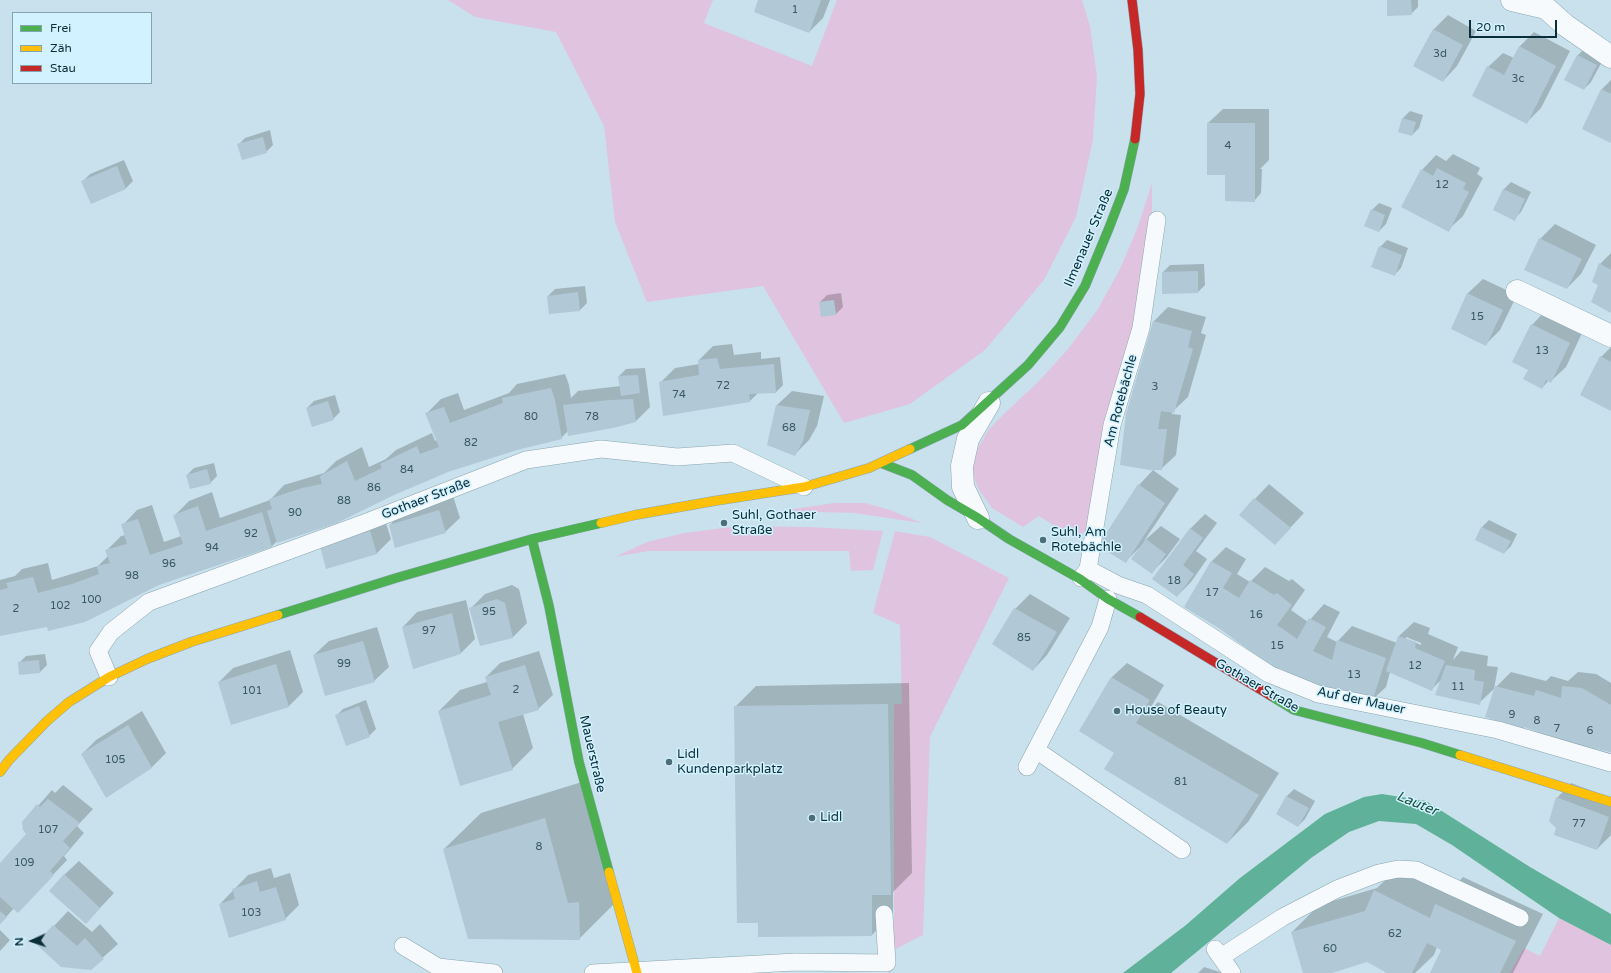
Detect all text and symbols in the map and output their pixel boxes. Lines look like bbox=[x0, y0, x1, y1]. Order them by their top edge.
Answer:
house number: 1 bbox=[792, 3, 798, 17]
legend bbox=[12, 12, 152, 84]
scale bar bbox=[1471, 12, 1559, 38]
text: 20 m bbox=[1476, 20, 1505, 34]
text: Frei bbox=[50, 21, 71, 35]
text: Zäh bbox=[50, 41, 72, 55]
house number: 3d bbox=[1433, 47, 1447, 61]
text: Stau bbox=[50, 61, 76, 75]
house number: 3c bbox=[1512, 72, 1524, 86]
house number: 4 bbox=[1225, 139, 1231, 153]
house number: 12 bbox=[1435, 178, 1449, 192]
street label: Ilmenauer Straße bbox=[1061, 187, 1117, 289]
house number: 15 bbox=[1470, 310, 1484, 324]
house number: 13 bbox=[1535, 344, 1549, 358]
street label: Am Rotebächle bbox=[1101, 353, 1141, 449]
house number: 72 bbox=[716, 379, 730, 393]
house number: 3 bbox=[1152, 380, 1158, 394]
house number: 74 bbox=[672, 388, 686, 402]
house number: 80 bbox=[524, 410, 538, 424]
house number: 78 bbox=[585, 410, 599, 424]
house number: 68 bbox=[782, 421, 796, 435]
house number: 82 bbox=[464, 436, 478, 450]
house number: 84 bbox=[400, 463, 414, 477]
street label: Gothaer Straße bbox=[379, 475, 473, 523]
house number: 86 bbox=[367, 481, 381, 495]
house number: 88 bbox=[337, 494, 351, 508]
house number: 90 bbox=[288, 506, 302, 520]
place label: Suhl, Gothaer Straße bbox=[732, 508, 816, 539]
marker: Suhl, Gothaer Straße bbox=[719, 518, 729, 528]
place label: Suhl, Am Rotebächle bbox=[1051, 525, 1121, 556]
house number: 92 bbox=[244, 527, 258, 541]
marker: Suhl, Am Rotebächle bbox=[1038, 535, 1048, 545]
house number: 94 bbox=[205, 541, 219, 555]
house number: 96 bbox=[162, 557, 176, 571]
house number: 98 bbox=[125, 569, 139, 583]
house number: 18 bbox=[1167, 574, 1181, 588]
house number: 17 bbox=[1205, 586, 1219, 600]
house number: 100 bbox=[81, 593, 101, 607]
house number: 102 bbox=[50, 599, 70, 613]
house number: 2 bbox=[13, 602, 19, 616]
house number: 95 bbox=[482, 605, 496, 619]
house number: 16 bbox=[1249, 608, 1263, 622]
house number: 97 bbox=[422, 624, 436, 638]
house number: 85 bbox=[1017, 631, 1031, 645]
house number: 15 bbox=[1270, 639, 1284, 653]
street label: Gothaer Straße bbox=[1212, 656, 1302, 716]
house number: 99 bbox=[337, 657, 351, 671]
house number: 12 bbox=[1408, 659, 1422, 673]
house number: 13 bbox=[1347, 668, 1361, 682]
house number: 11 bbox=[1451, 680, 1465, 694]
house number: 2 bbox=[513, 683, 519, 697]
house number: 101 bbox=[242, 684, 262, 698]
street label: Auf der Mauer bbox=[1315, 684, 1407, 718]
place label: House of Beauty bbox=[1125, 703, 1227, 719]
marker: House of Beauty bbox=[1112, 706, 1122, 716]
house number: 9 bbox=[1509, 708, 1515, 722]
street label: Mauerstraße bbox=[576, 714, 608, 794]
house number: 8 bbox=[1534, 714, 1540, 728]
house number: 7 bbox=[1554, 722, 1560, 736]
house number: 6 bbox=[1587, 724, 1593, 738]
place label: Lidl Kundenparkplatz bbox=[677, 747, 783, 778]
house number: 105 bbox=[105, 753, 125, 767]
marker: Lidl Kundenparkplatz bbox=[664, 757, 674, 767]
house number: 81 bbox=[1174, 775, 1188, 789]
water label: Lauter bbox=[1394, 788, 1440, 820]
place label: Lidl bbox=[820, 810, 842, 826]
marker: Lidl bbox=[807, 813, 817, 823]
house number: 77 bbox=[1572, 817, 1586, 831]
house number: 107 bbox=[38, 823, 58, 837]
house number: 8 bbox=[536, 840, 542, 854]
house number: 109 bbox=[14, 856, 34, 870]
house number: 103 bbox=[241, 906, 261, 920]
north arrow bbox=[12, 921, 52, 961]
house number: 62 bbox=[1388, 927, 1402, 941]
text: N bbox=[13, 937, 26, 946]
house number: 60 bbox=[1323, 942, 1337, 956]

